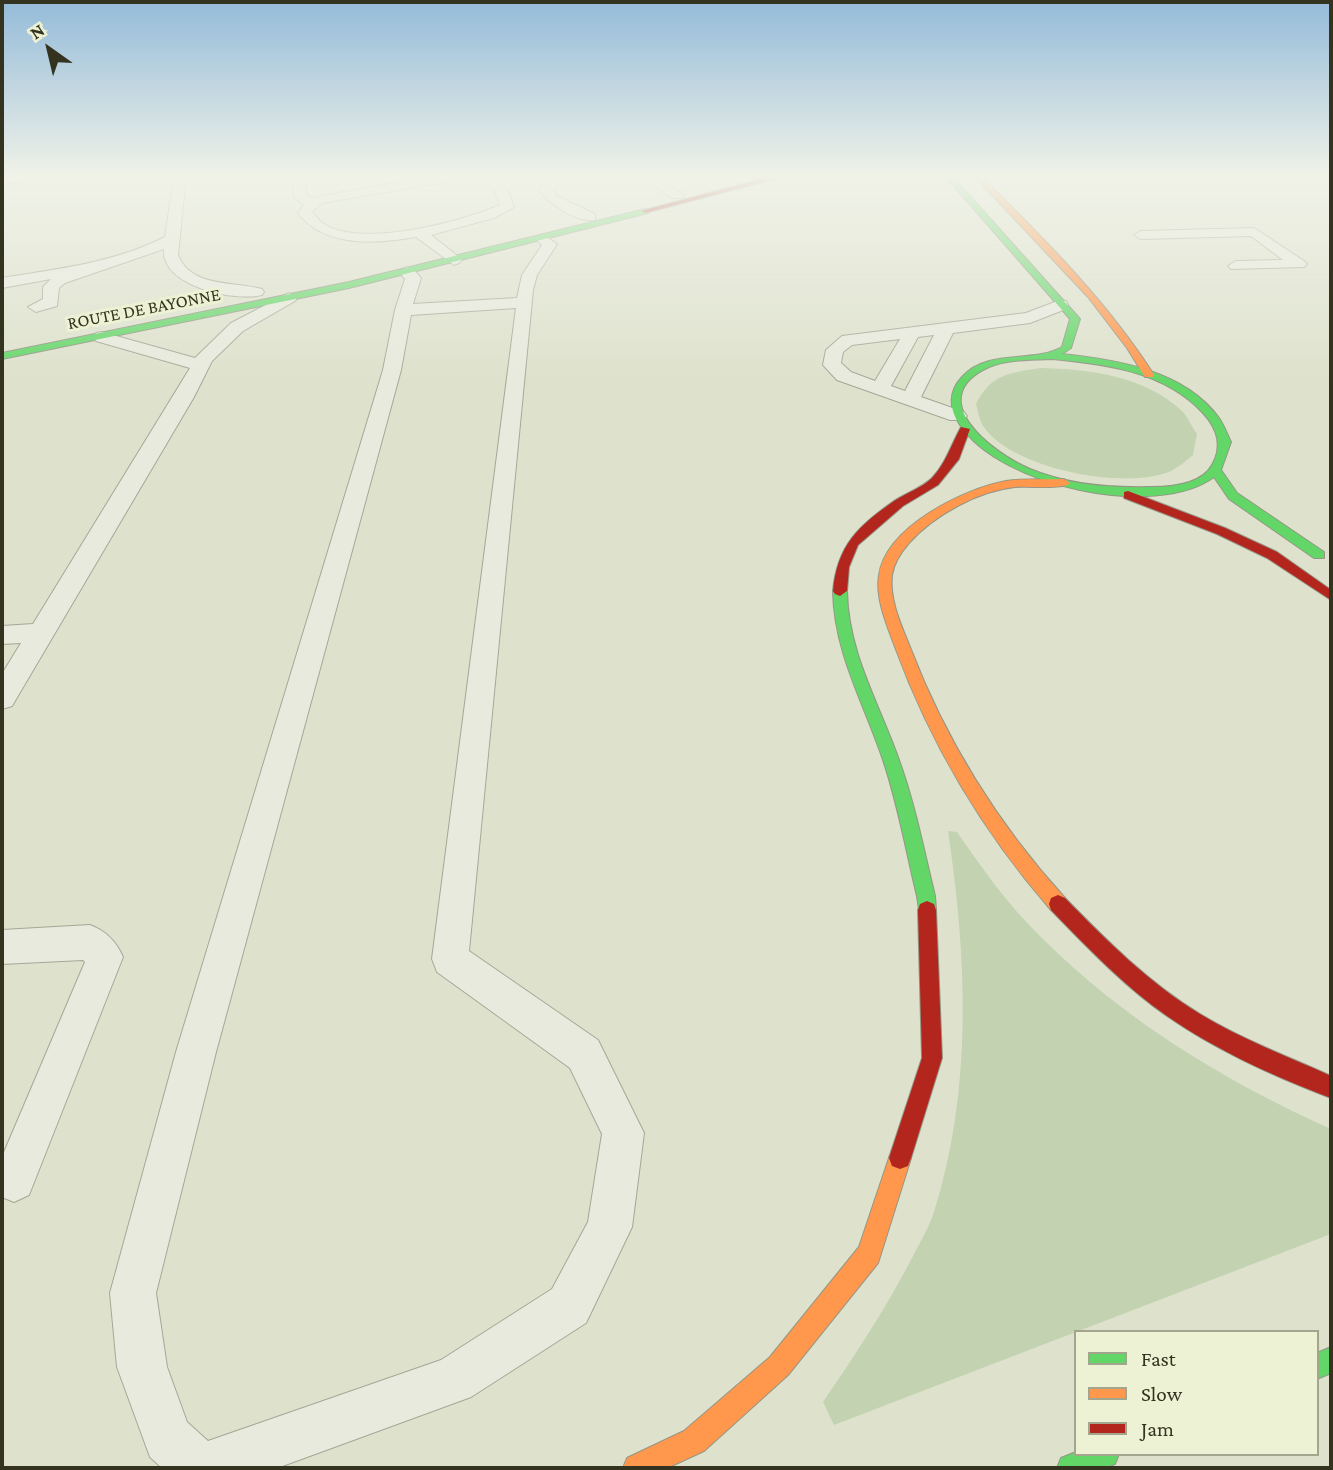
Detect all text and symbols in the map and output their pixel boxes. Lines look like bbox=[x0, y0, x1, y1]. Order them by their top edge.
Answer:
north arrow bbox=[14, 14, 84, 84]
text: N bbox=[26, 19, 48, 44]
street label: ROUTE DE BAYONNE bbox=[66, 284, 222, 334]
legend bbox=[1074, 1330, 1319, 1456]
text: Fast bbox=[1141, 1347, 1176, 1371]
text: Slow bbox=[1141, 1382, 1182, 1406]
text: Jam bbox=[1141, 1417, 1174, 1441]

